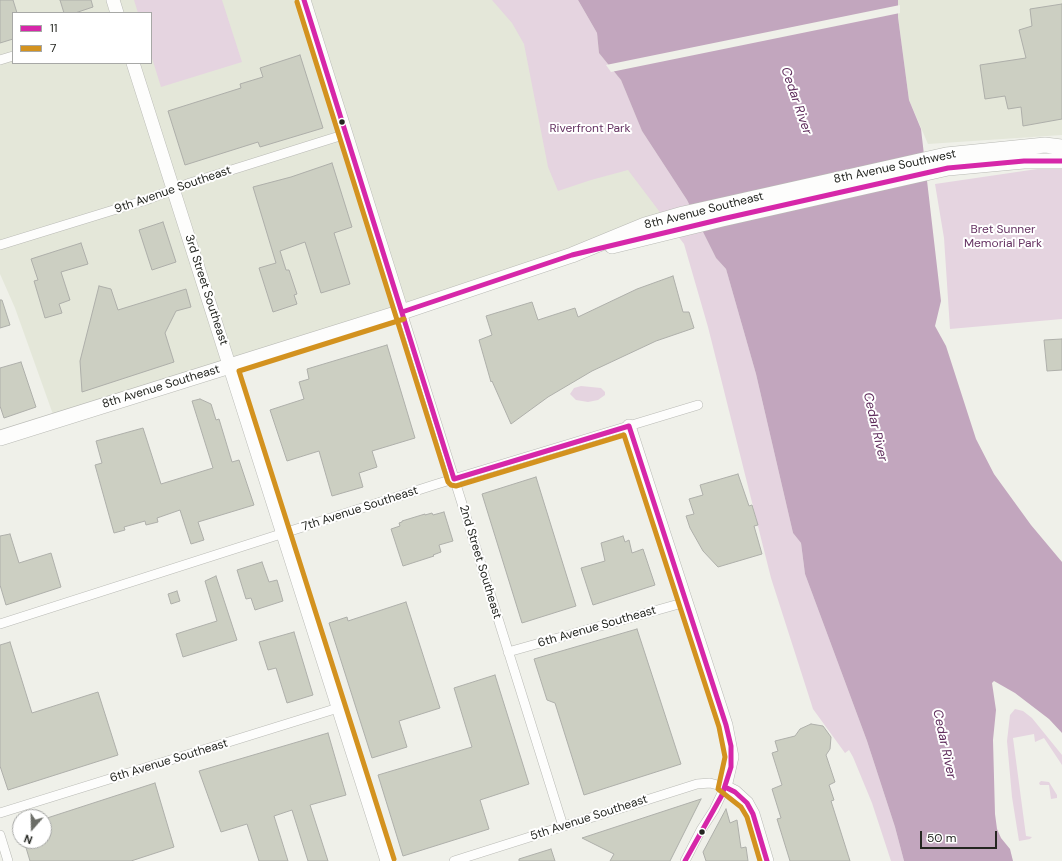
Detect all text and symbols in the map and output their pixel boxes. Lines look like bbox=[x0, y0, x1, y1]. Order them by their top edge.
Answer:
legend bbox=[12, 12, 152, 64]
text: 11 bbox=[50, 20, 58, 36]
text: 7 bbox=[50, 40, 56, 56]
water label: Cedar River bbox=[777, 65, 815, 137]
unlabelled marker bbox=[337, 117, 347, 127]
park label: Riverfront Park bbox=[549, 122, 631, 136]
street label: 8th Avenue Southwest bbox=[832, 147, 958, 187]
street label: 9th Avenue Southeast bbox=[113, 163, 233, 217]
street label: 8th Avenue Southeast bbox=[643, 189, 765, 233]
park label: Bret Sunner Memorial Park bbox=[964, 223, 1042, 251]
street label: 3rd Street Southeast bbox=[181, 233, 231, 347]
street label: 8th Avenue Southeast bbox=[100, 362, 222, 412]
water label: Cedar River bbox=[859, 391, 891, 463]
street label: 7th Avenue Southeast bbox=[300, 483, 420, 535]
street label: 2nd Street Southeast bbox=[456, 503, 504, 621]
street label: 6th Avenue Southeast bbox=[536, 603, 658, 651]
water label: Cedar River bbox=[929, 708, 959, 780]
street label: 6th Avenue Southeast bbox=[108, 736, 230, 786]
street label: 5th Avenue Southeast bbox=[529, 792, 649, 844]
north arrow bbox=[12, 809, 52, 849]
scale bar bbox=[922, 823, 999, 849]
unlabelled marker bbox=[697, 827, 707, 837]
text: 50 m bbox=[927, 830, 956, 846]
text: N bbox=[22, 831, 34, 847]

